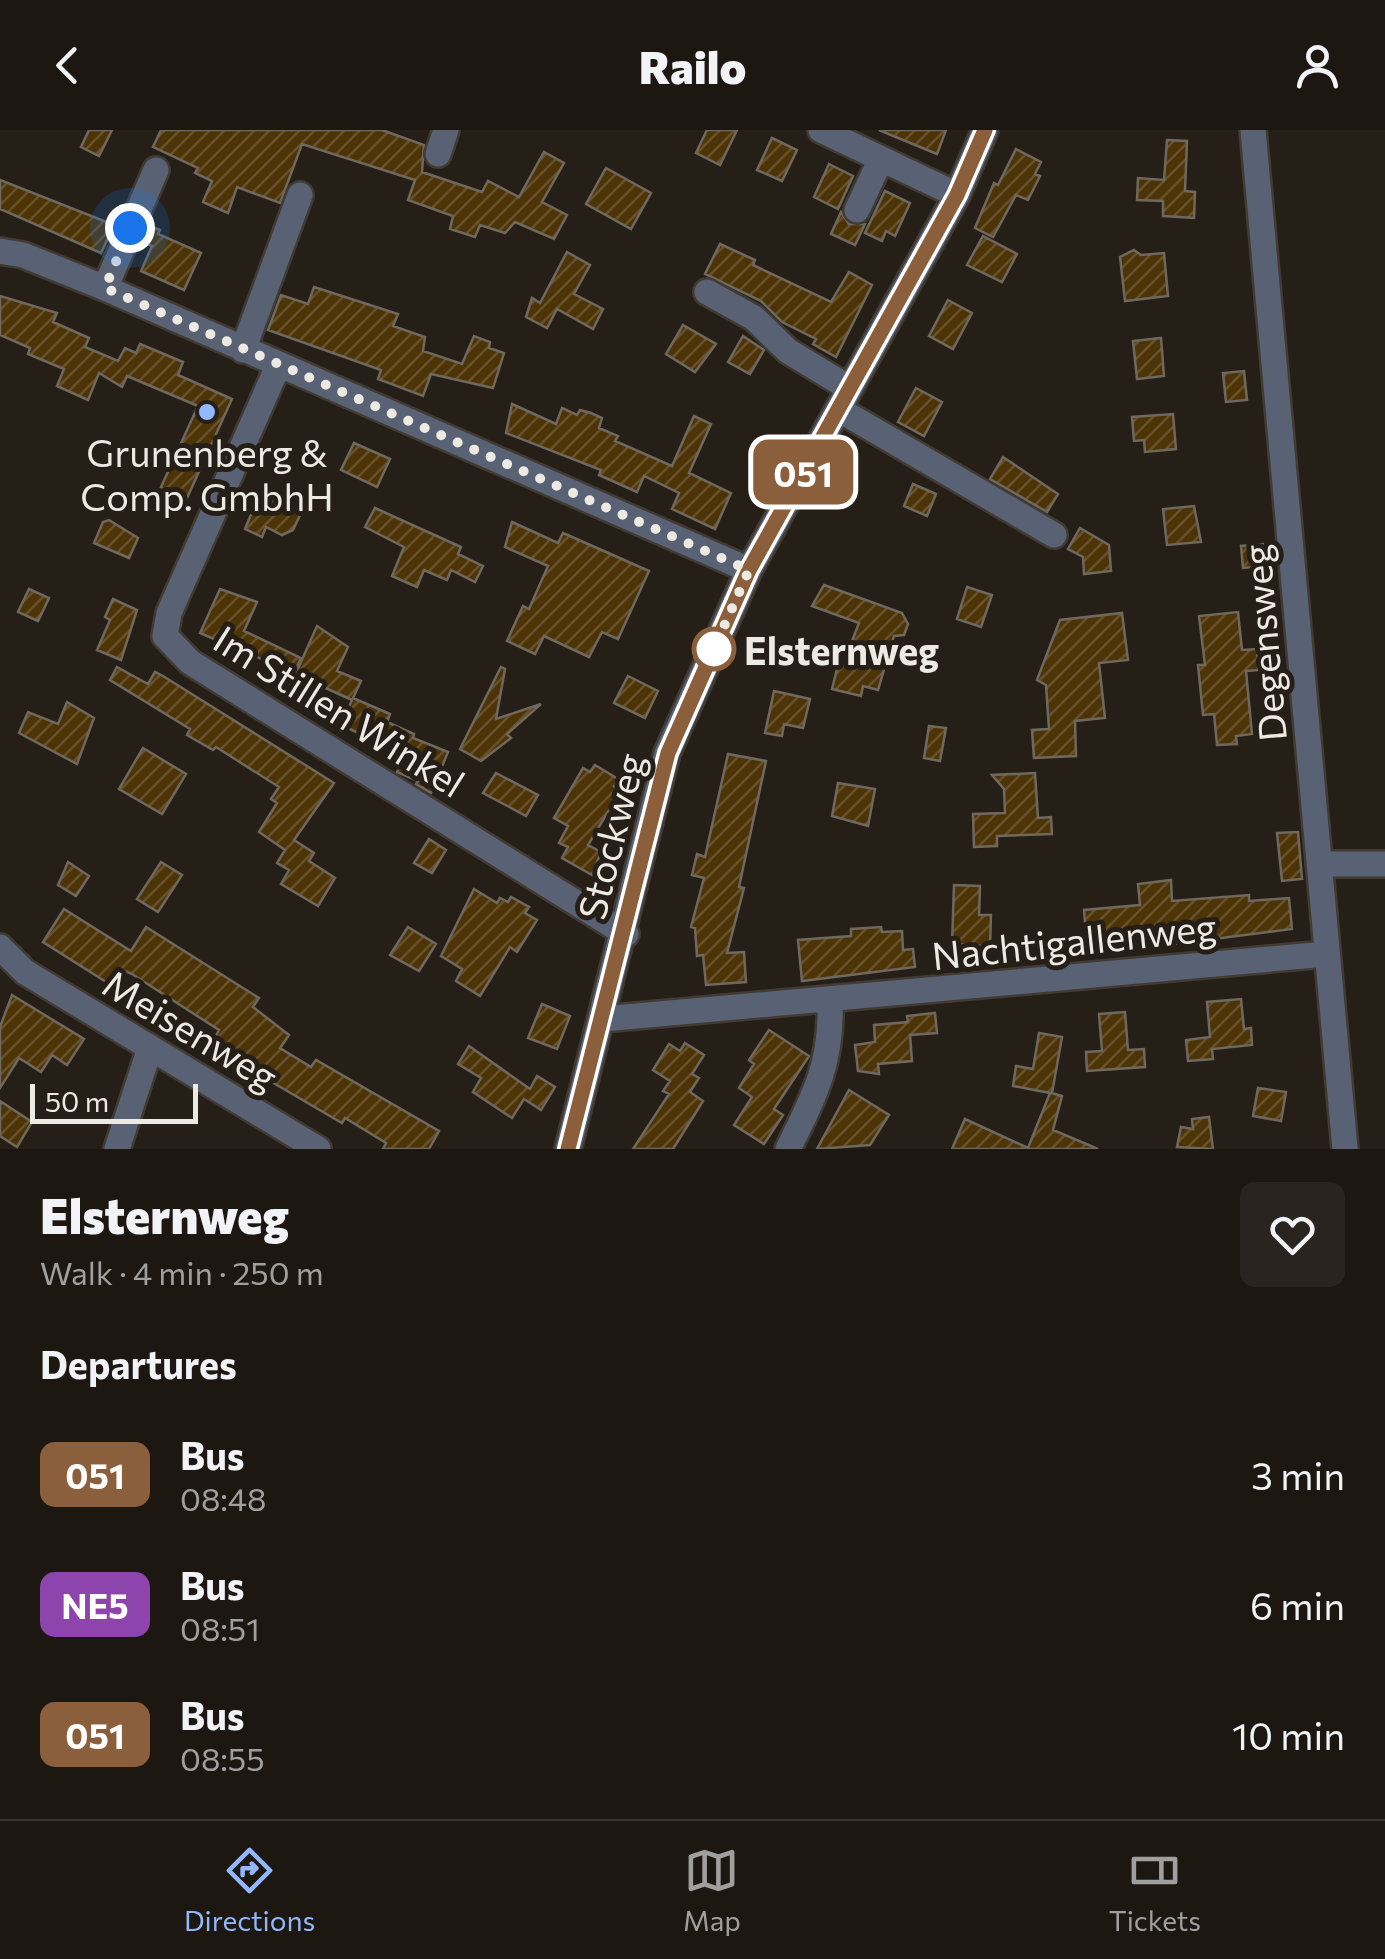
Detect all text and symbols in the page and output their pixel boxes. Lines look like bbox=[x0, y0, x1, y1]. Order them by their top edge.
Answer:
icon: back bbox=[40, 38, 95, 93]
text: Railo bbox=[639, 38, 746, 93]
icon: person bbox=[1290, 38, 1345, 93]
your location bbox=[105, 203, 155, 253]
marker: Grunenberg & Comp. GmbhH bbox=[196, 401, 218, 423]
place label: Grunenberg & Comp. GmbhH bbox=[80, 428, 334, 519]
line badge: 051 bbox=[746, 440, 860, 504]
text: 051 bbox=[773, 451, 833, 494]
street label: Degensweg bbox=[1231, 543, 1295, 743]
street label: Im Stillen Winkel bbox=[206, 614, 474, 806]
place label: Elsternweg bbox=[744, 626, 939, 673]
marker: Elsternweg bbox=[693, 628, 735, 670]
street label: Stockweg bbox=[567, 748, 653, 924]
street label: Nachtigallenweg bbox=[929, 902, 1219, 978]
street label: Meisenweg bbox=[95, 959, 287, 1099]
scale bar bbox=[30, 1079, 198, 1124]
text: 50 m bbox=[45, 1084, 109, 1118]
button: heart bbox=[1240, 1182, 1345, 1287]
text: Elsternweg bbox=[40, 1185, 289, 1244]
text: Walk · 4 min · 250 m bbox=[40, 1252, 324, 1292]
text: Departures bbox=[40, 1340, 237, 1387]
text: Bus bbox=[180, 1431, 245, 1478]
text: 3 min bbox=[1251, 1451, 1345, 1498]
text: 051 bbox=[65, 1453, 125, 1496]
text: 08:48 bbox=[180, 1478, 266, 1518]
text: Bus bbox=[180, 1561, 245, 1608]
text: 6 min bbox=[1250, 1581, 1345, 1628]
text: NE5 bbox=[61, 1583, 129, 1626]
text: 08:51 bbox=[180, 1608, 260, 1648]
text: Bus bbox=[180, 1691, 245, 1738]
text: 10 min bbox=[1232, 1711, 1345, 1758]
text: 051 bbox=[65, 1713, 125, 1756]
text: 08:55 bbox=[180, 1738, 265, 1778]
tab: Directions bbox=[184, 1843, 315, 1937]
tab: Map bbox=[683, 1843, 741, 1937]
tab: Tickets bbox=[1109, 1843, 1201, 1937]

